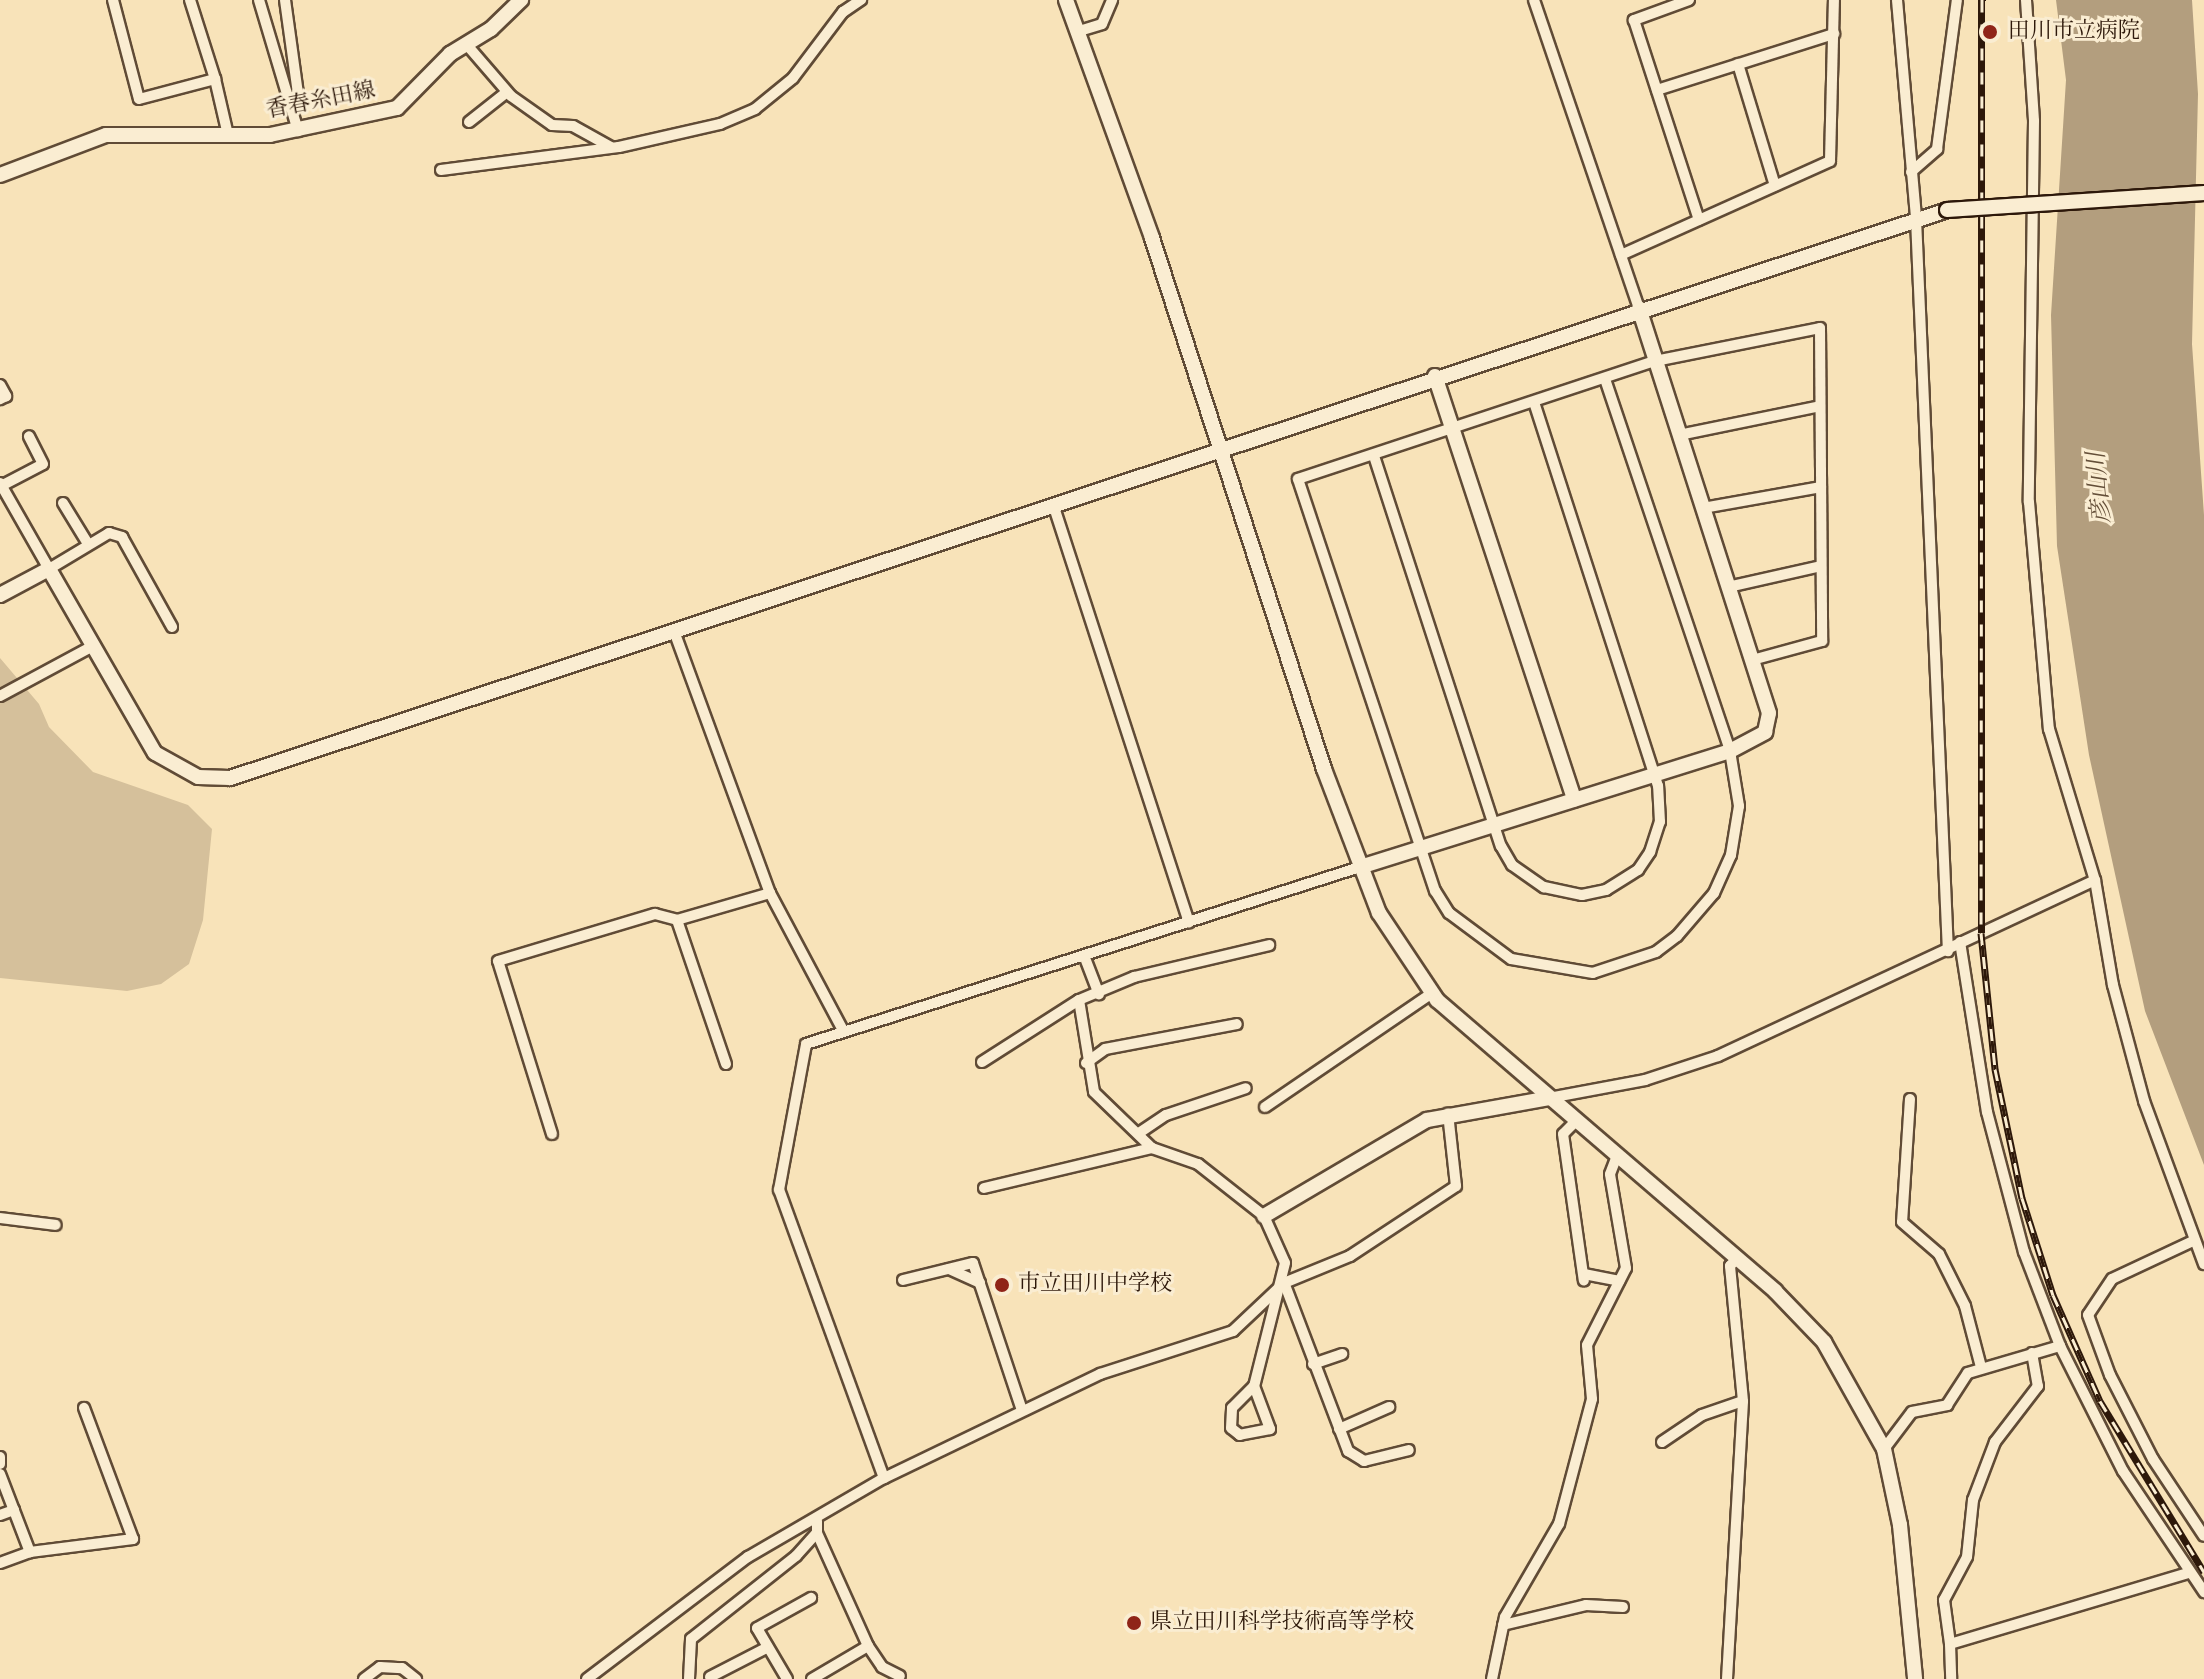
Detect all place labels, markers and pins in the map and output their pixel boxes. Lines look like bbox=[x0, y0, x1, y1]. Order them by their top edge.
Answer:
place label: 田川市立病院 bbox=[2008, 19, 2140, 45]
marker: 田川市立病院 bbox=[1979, 21, 2001, 43]
place label: 市立田川中学校 bbox=[1018, 1272, 1172, 1298]
marker: 市立田川中学校 bbox=[993, 1276, 1011, 1294]
place label: 県立田川科学技術高等学校 bbox=[1150, 1610, 1414, 1636]
marker: 県立田川科学技術高等学校 bbox=[1125, 1614, 1143, 1632]

